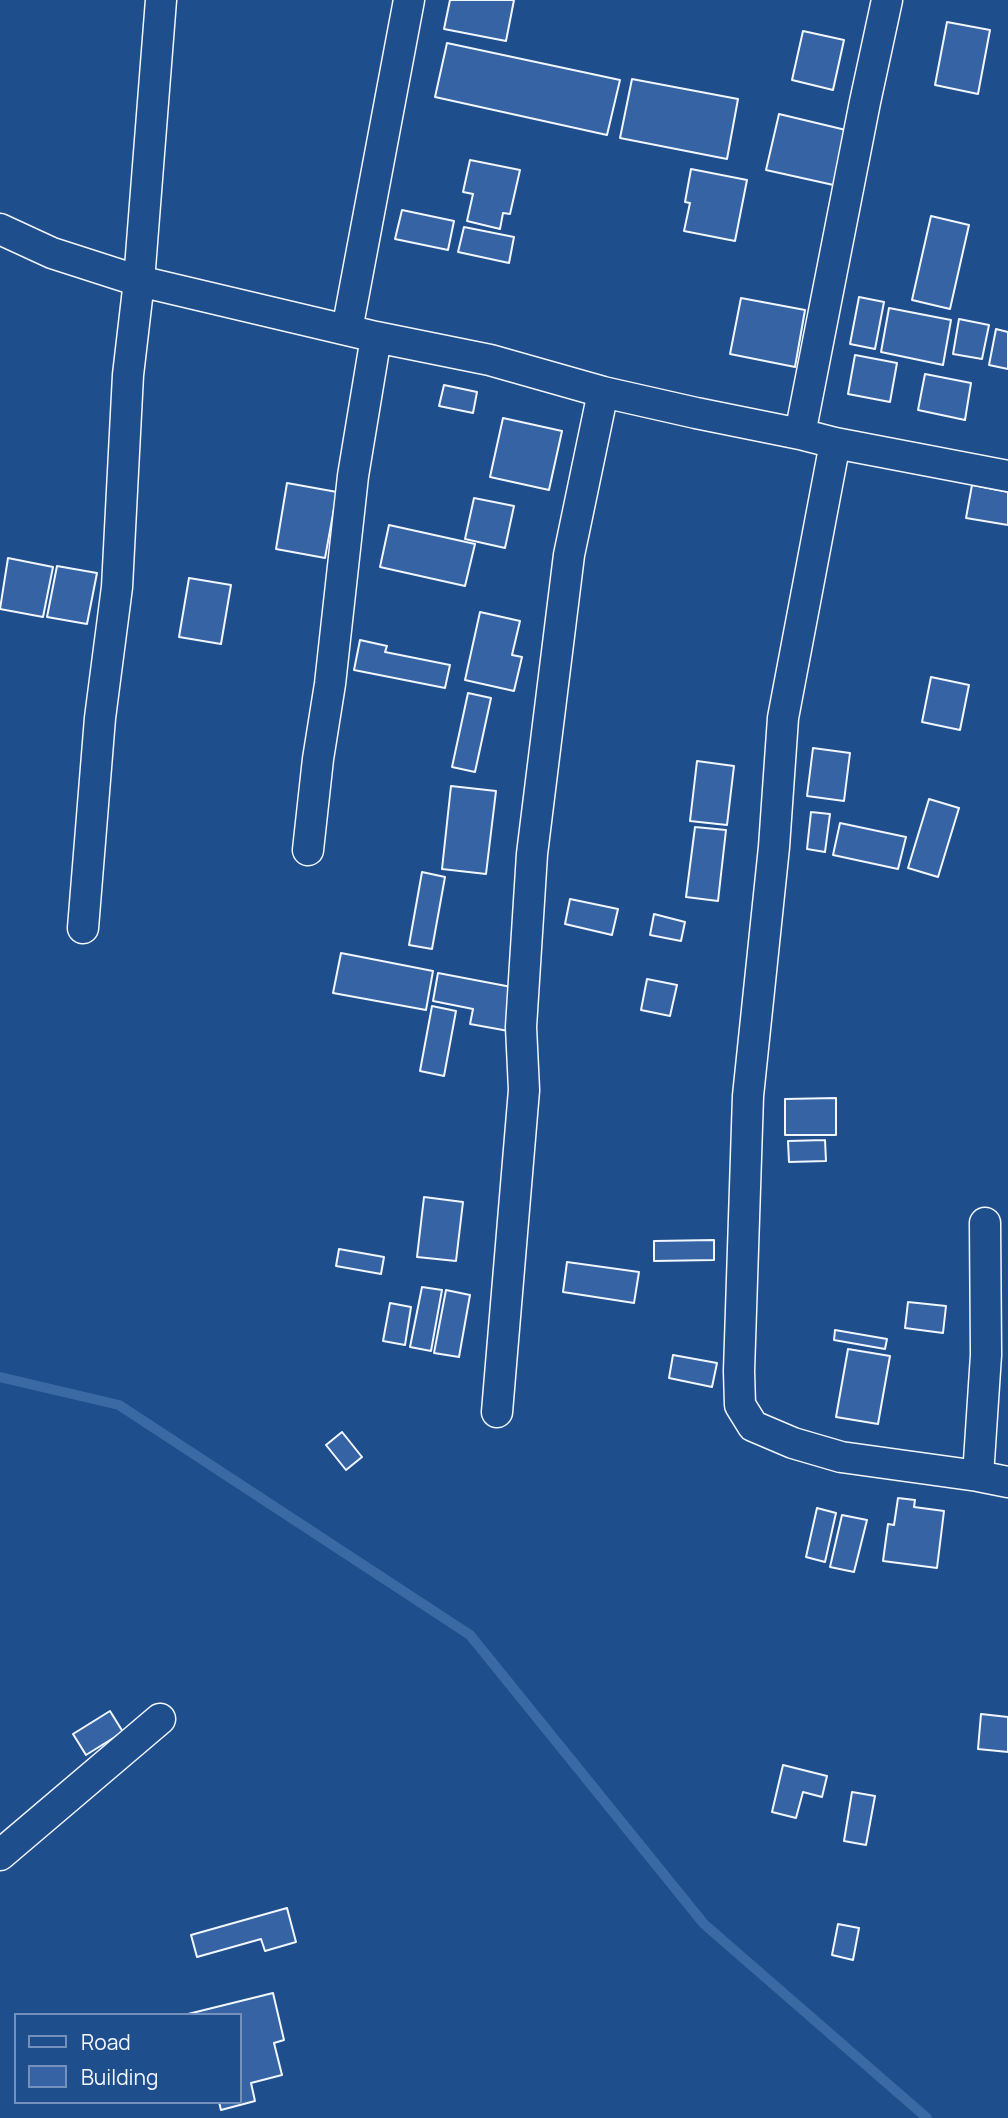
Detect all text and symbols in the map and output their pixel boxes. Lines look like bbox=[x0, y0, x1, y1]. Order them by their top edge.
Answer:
legend bbox=[14, 2013, 242, 2104]
text: Road bbox=[81, 2028, 131, 2056]
text: Building bbox=[81, 2063, 158, 2091]

